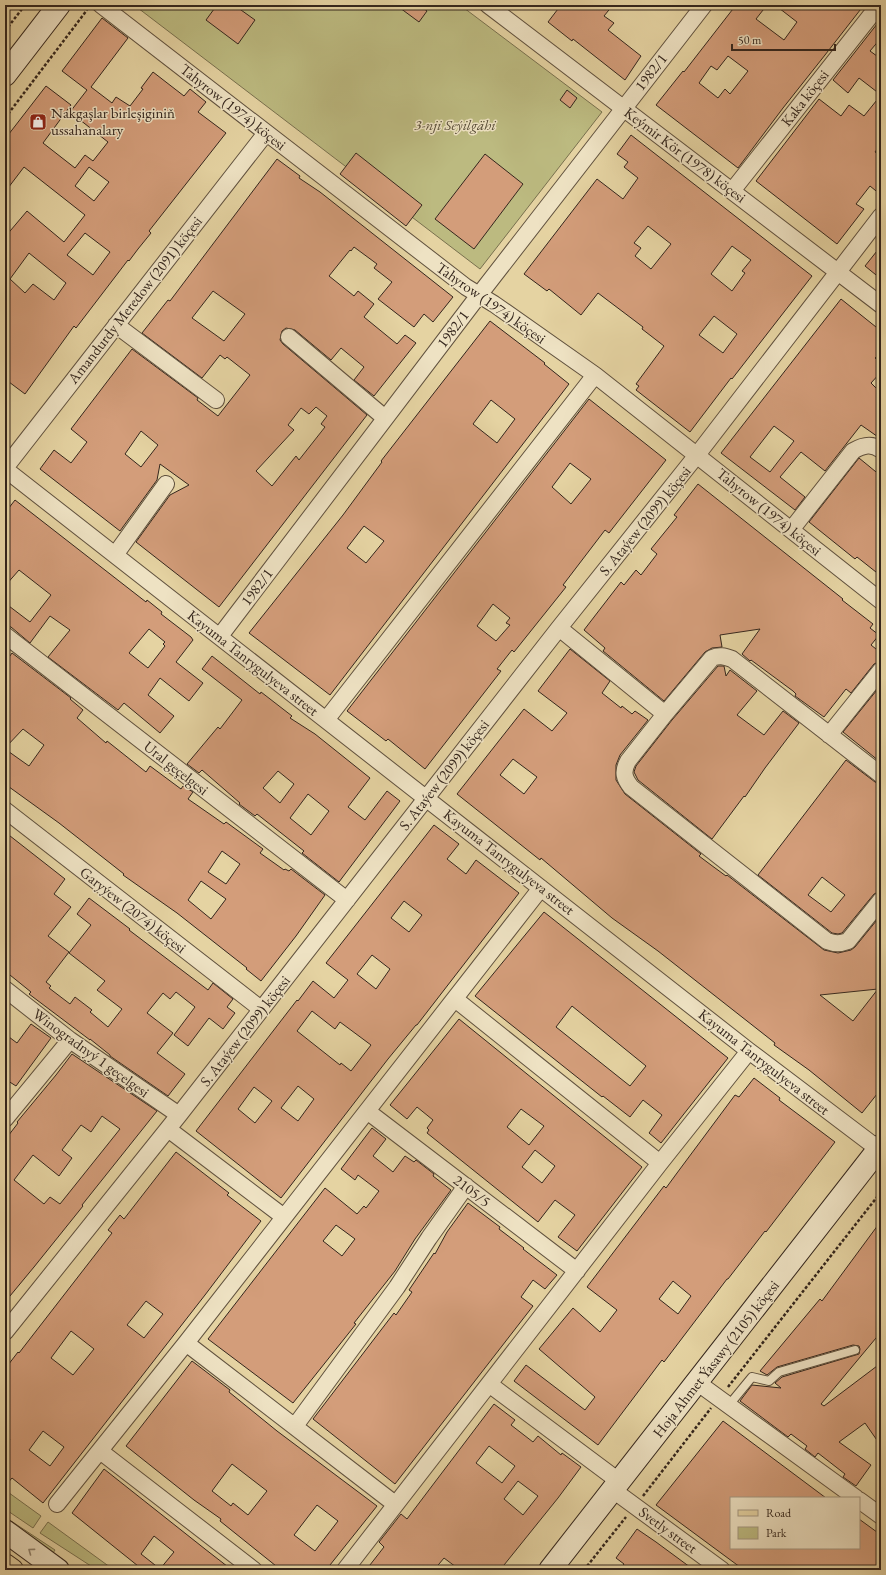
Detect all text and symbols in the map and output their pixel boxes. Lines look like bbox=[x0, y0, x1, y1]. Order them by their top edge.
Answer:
scale bar bbox=[732, 26, 835, 52]
text: 50 m bbox=[738, 32, 762, 48]
street label: 1982/1 bbox=[630, 49, 671, 94]
street label: Tahyrow (1974) köçesi bbox=[176, 59, 290, 154]
street label: Kaka köçesi bbox=[777, 65, 833, 130]
place label: Nakgaşlar birleşiginiň ussahanalary bbox=[51, 103, 175, 139]
street label: Keýmir Kör (1978) köçesi bbox=[621, 103, 750, 207]
shop icon: Nakgaşlar birleşiginiň ussahanalary bbox=[28, 112, 48, 132]
park label: 3-nji Seýilgähi bbox=[414, 115, 496, 134]
street label: Amandurdy Meredow (2091) köçesi bbox=[63, 212, 206, 388]
street label: Tahyrow (1974) köçesi bbox=[433, 258, 550, 348]
street label: 1982/1 bbox=[432, 306, 473, 351]
street label: S. Ataýew (2099) köçesi bbox=[595, 462, 695, 579]
street label: Tahyrow (1974) köçesi bbox=[713, 463, 826, 560]
street label: 1982/1 bbox=[236, 564, 277, 609]
street label: Kayuma Tanrygulyeva street bbox=[184, 605, 323, 720]
street label: S. Ataýew (2099) köçesi bbox=[394, 715, 493, 834]
street label: Ural geçelgesi bbox=[140, 736, 213, 799]
street label: Kayuma Tanrygulyeva street bbox=[440, 804, 579, 919]
street label: Garyýew (2074) köçesi bbox=[76, 862, 191, 957]
street label: S. Ataýew (2099) köçesi bbox=[195, 971, 294, 1090]
street label: Winogradnyý 1 geçelgesi bbox=[29, 1004, 154, 1102]
street label: Kayuma Tanrygulyeva street bbox=[695, 1004, 834, 1119]
street label: 2105/5 bbox=[450, 1170, 495, 1211]
street label: Hoja Ahmet Ýasawy (2105) köçesi bbox=[648, 1276, 783, 1441]
legend bbox=[730, 1497, 860, 1549]
street label: Svetly street bbox=[635, 1502, 702, 1557]
text: Road bbox=[766, 1505, 792, 1521]
text: Park bbox=[766, 1525, 787, 1541]
one-way arrow bbox=[29, 1548, 36, 1555]

